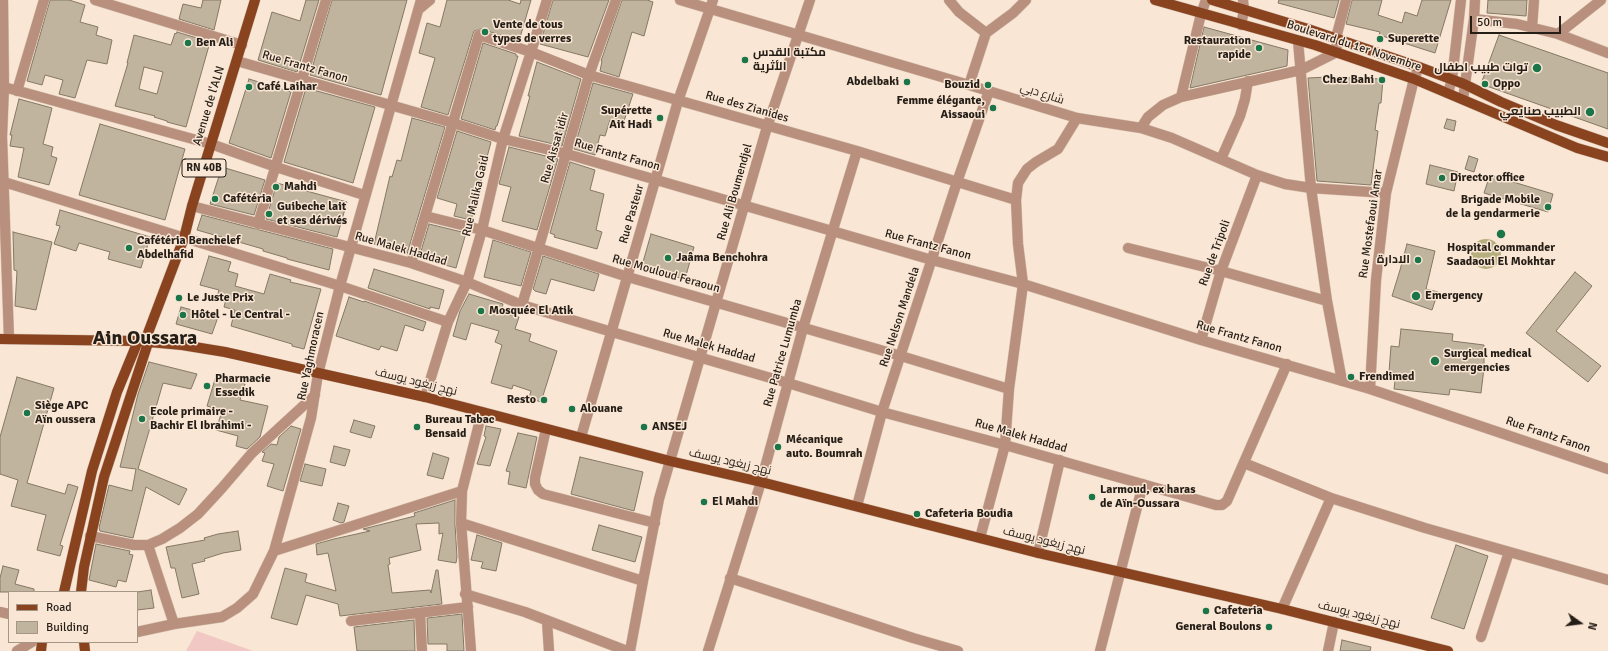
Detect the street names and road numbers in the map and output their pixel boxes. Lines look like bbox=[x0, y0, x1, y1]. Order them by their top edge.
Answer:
street label: Boulevard du 1er Novembre bbox=[1285, 17, 1423, 75]
street label: Rue Frantz Fanon bbox=[260, 48, 350, 86]
street label: Avenue de l'ALN bbox=[190, 64, 228, 148]
street label: شارع دبي bbox=[1018, 80, 1066, 108]
street label: Rue des Zianides bbox=[704, 88, 790, 126]
street label: Rue Aissat idir bbox=[538, 111, 572, 185]
street label: Rue Frantz Fanon bbox=[572, 136, 662, 174]
street label: Rue Ali Boumendjel bbox=[714, 142, 756, 242]
street label: Rue Malika Gaid bbox=[460, 154, 492, 238]
road number: RN 40B bbox=[182, 159, 226, 177]
street label: Rue Mostefaoui Amar bbox=[1356, 169, 1386, 279]
street label: Rue Pasteur bbox=[617, 183, 647, 245]
street label: Rue de Tripoli bbox=[1196, 218, 1234, 288]
street label: Rue Frantz Fanon bbox=[883, 227, 973, 263]
street label: Rue Malek Haddad bbox=[353, 229, 449, 269]
street label: Rue Mouloud Feraoun bbox=[610, 252, 722, 296]
street label: Rue Nelson Mandela bbox=[877, 265, 923, 369]
street label: Rue Patrice Lumumba bbox=[761, 297, 805, 409]
street label: Rue Yaghmoracen bbox=[295, 310, 327, 402]
street label: Rue Frantz Fanon bbox=[1194, 318, 1284, 356]
street label: Rue Malek Haddad bbox=[661, 326, 757, 366]
street label: نهج زيغود يوسف bbox=[373, 365, 459, 399]
street label: Rue Frantz Fanon bbox=[1504, 414, 1592, 456]
street label: Rue Malek Haddad bbox=[973, 416, 1069, 456]
street label: نهج زيغود يوسف bbox=[687, 445, 773, 479]
street label: نهج زيغود يوسف bbox=[1001, 524, 1087, 558]
street label: نهج زيغود يوسف bbox=[1316, 598, 1402, 632]

